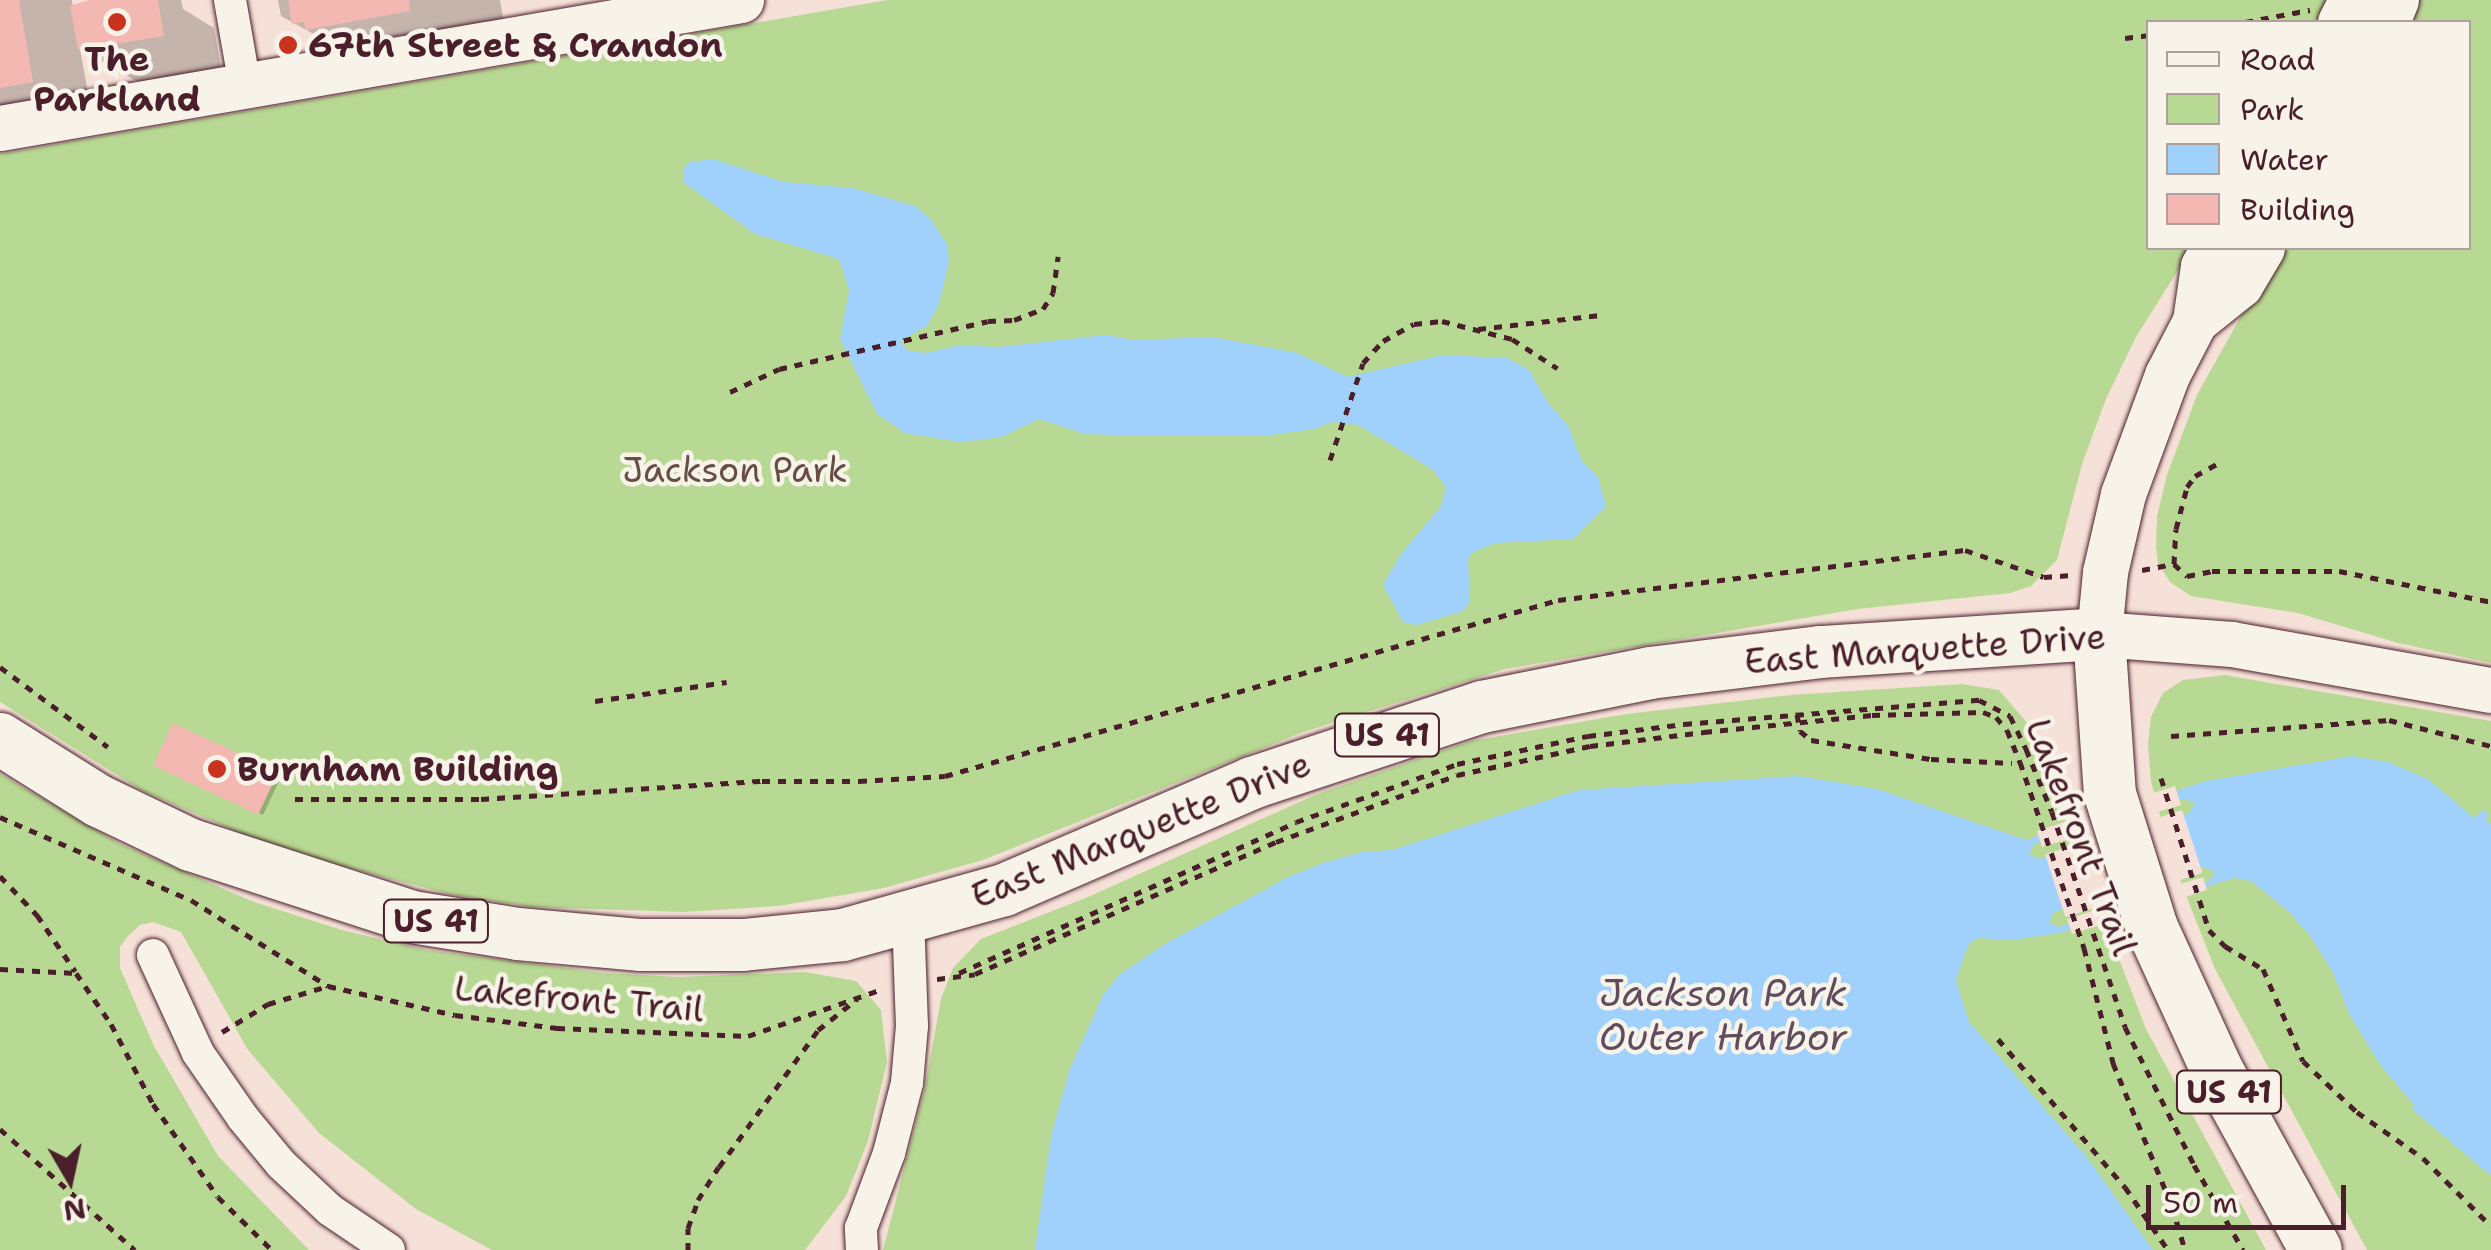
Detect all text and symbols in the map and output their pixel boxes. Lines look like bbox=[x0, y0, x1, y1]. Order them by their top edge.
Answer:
marker: The Parkland bbox=[106, 11, 128, 33]
legend bbox=[2146, 20, 2471, 250]
place label: 67th Street & Crandon bbox=[308, 24, 723, 66]
marker: 67th Street & Crandon bbox=[277, 34, 299, 56]
place label: The Parkland bbox=[33, 38, 201, 120]
text: Road bbox=[2240, 39, 2315, 80]
text: Park bbox=[2240, 89, 2304, 130]
text: Water bbox=[2240, 139, 2329, 180]
text: Building bbox=[2240, 189, 2355, 230]
park label: Jackson Park bbox=[622, 449, 848, 491]
street label: East Marquette Drive bbox=[1743, 615, 2107, 683]
road number: US 41 bbox=[1332, 708, 1442, 762]
street label: Lakefront Trail bbox=[2017, 713, 2145, 961]
street label: East Marquette Drive bbox=[965, 743, 1317, 917]
place label: Burnham Building bbox=[237, 748, 558, 790]
marker: Burnham Building bbox=[206, 758, 228, 780]
road number: US 41 bbox=[381, 894, 491, 948]
street label: Lakefront Trail bbox=[453, 967, 705, 1031]
water label: Jackson Park Outer Harbor bbox=[1599, 970, 1847, 1060]
road number: US 41 bbox=[2174, 1065, 2284, 1119]
north arrow bbox=[20, 1130, 120, 1230]
scale bar bbox=[2151, 1165, 2351, 1227]
text: 50 m bbox=[2163, 1182, 2238, 1223]
text: N bbox=[61, 1189, 89, 1230]

